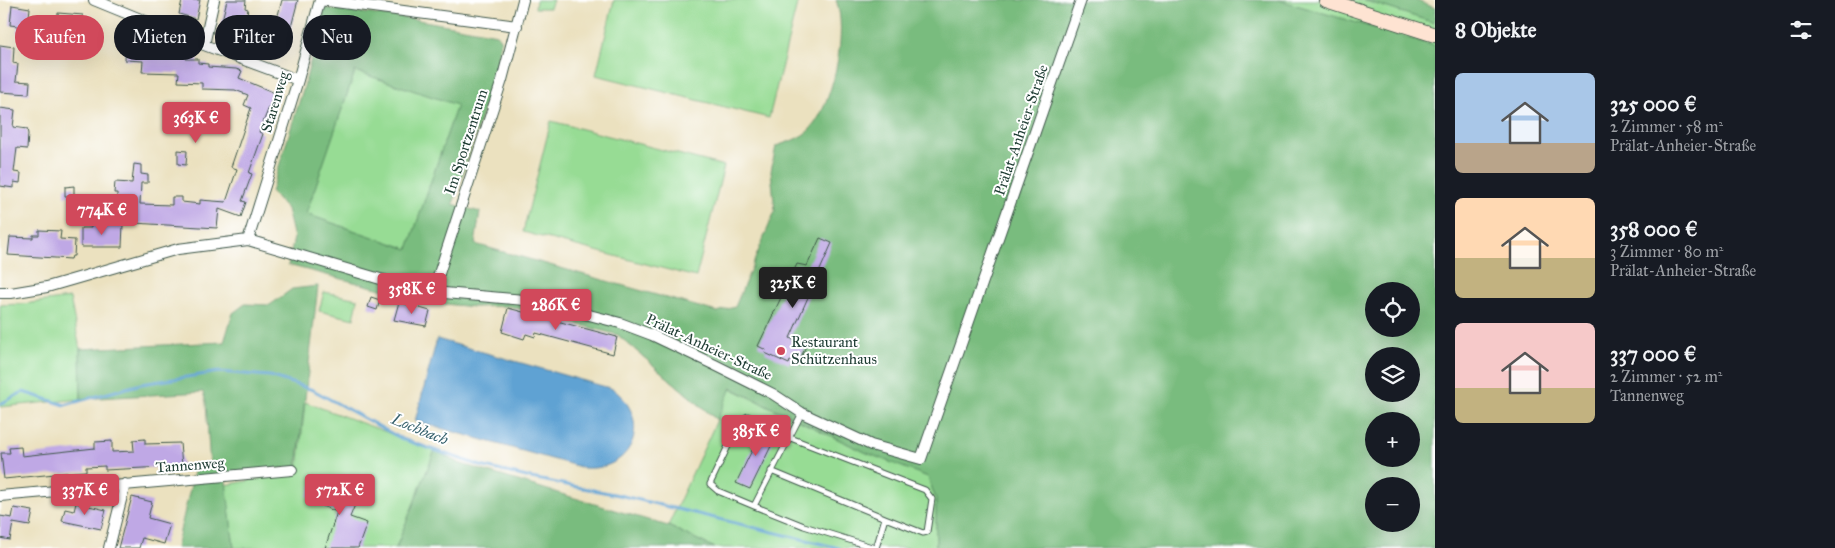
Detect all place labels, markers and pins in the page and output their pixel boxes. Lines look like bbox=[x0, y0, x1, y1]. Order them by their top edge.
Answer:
pin: 363K € bbox=[155, 102, 237, 144]
pin: 774K € bbox=[61, 194, 143, 236]
pin: 325K € bbox=[752, 266, 834, 309]
pin: 358K € bbox=[371, 272, 453, 315]
pin: 286K € bbox=[515, 288, 597, 331]
place label: Restaurant Schützenhaus bbox=[791, 333, 877, 368]
marker: Restaurant Schützenhaus bbox=[775, 345, 787, 357]
pin: 385K € bbox=[715, 414, 797, 457]
pin: 337K € bbox=[44, 474, 126, 516]
pin: 572K € bbox=[299, 474, 381, 516]

